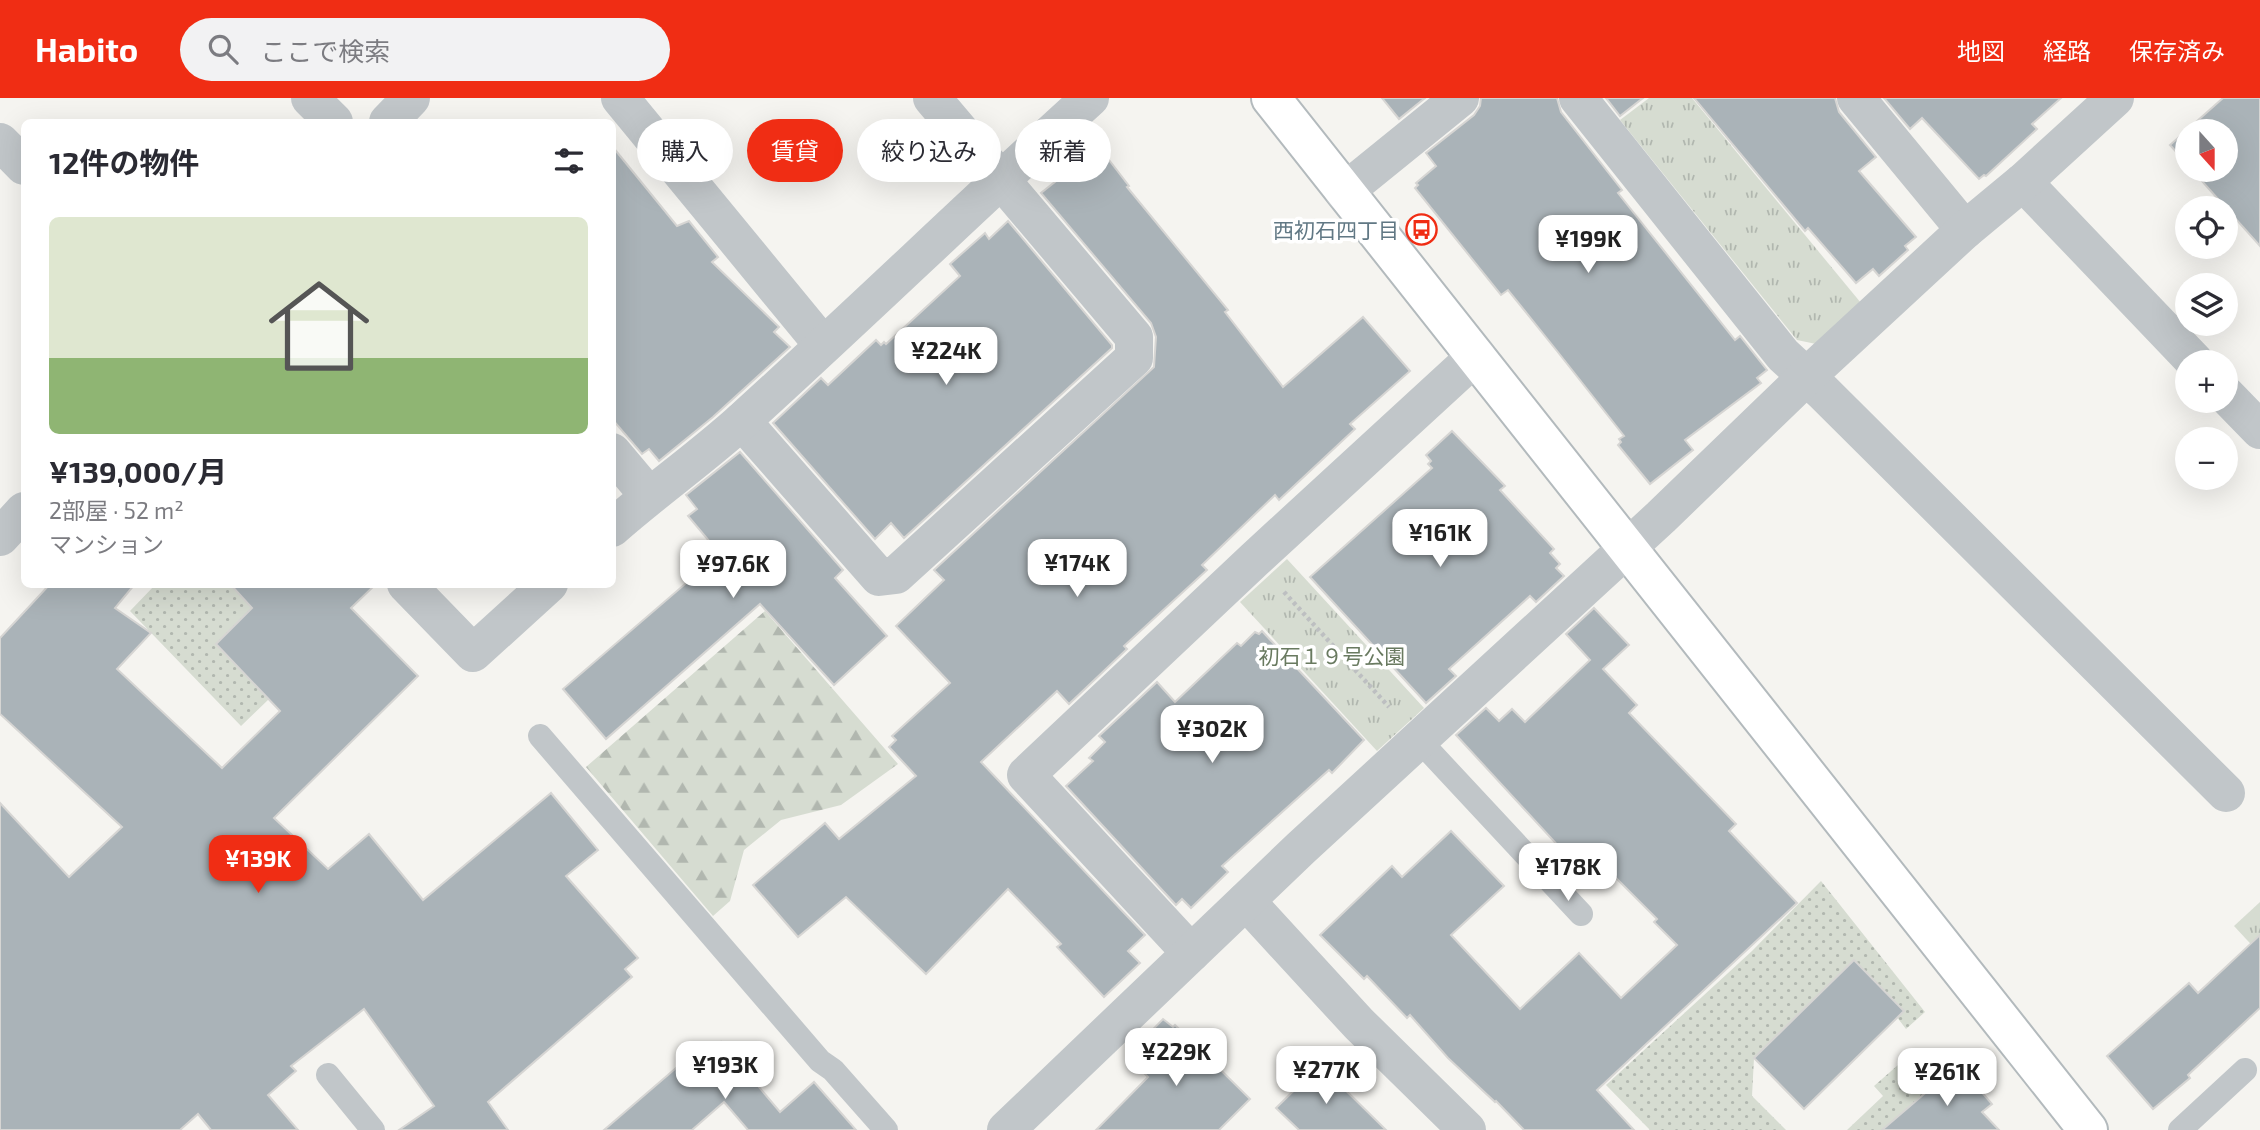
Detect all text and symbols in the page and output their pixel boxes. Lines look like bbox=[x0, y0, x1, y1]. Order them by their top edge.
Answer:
search box bbox=[180, 18, 670, 81]
text: Habito bbox=[35, 29, 138, 69]
icon: search bbox=[204, 30, 242, 68]
text: ここで検索 bbox=[260, 35, 390, 66]
text: 地図 bbox=[1957, 36, 2005, 65]
text: 経路 bbox=[2043, 36, 2091, 65]
text: 保存済み bbox=[2129, 36, 2225, 65]
chip: 購入 bbox=[637, 119, 733, 182]
chip: 賃貸 bbox=[747, 119, 843, 182]
chip: 絞り込み bbox=[857, 119, 1001, 182]
chip: 新着 bbox=[1015, 119, 1111, 182]
north arrow bbox=[2175, 119, 2238, 182]
map controls bbox=[2175, 119, 2238, 490]
icon: filters bbox=[550, 142, 588, 180]
text: 12件の物件 bbox=[49, 144, 199, 180]
button: locate bbox=[2175, 196, 2238, 259]
bus stop icon: 西初石四丁目 bbox=[1405, 212, 1439, 246]
pin: ¥199K bbox=[1539, 216, 1637, 275]
place label: 西初石四丁目 bbox=[1273, 217, 1399, 242]
text: ¥199K bbox=[1555, 224, 1621, 252]
icon: home bbox=[256, 263, 382, 389]
button: layers bbox=[2175, 273, 2238, 336]
pin: ¥224K bbox=[897, 328, 995, 387]
text: ¥224K bbox=[910, 336, 982, 364]
button: + bbox=[2175, 350, 2238, 413]
button: − bbox=[2175, 427, 2238, 490]
text: ¥139,000/月 bbox=[49, 453, 227, 489]
text: 2部屋 · 52 m² bbox=[49, 496, 184, 524]
pin: ¥161K bbox=[1391, 510, 1489, 569]
text: ¥161K bbox=[1408, 518, 1472, 546]
text: マンション bbox=[49, 530, 164, 558]
pin: ¥97.6K bbox=[676, 540, 790, 600]
pin: ¥174K bbox=[1028, 540, 1126, 599]
text: ¥174K bbox=[1044, 548, 1110, 576]
text: ¥97.6K bbox=[696, 549, 770, 577]
park label: 初石１９号公園 bbox=[1259, 643, 1406, 668]
pin: ¥302K bbox=[1163, 706, 1261, 765]
text: ¥302K bbox=[1177, 714, 1247, 742]
pin: ¥139K bbox=[209, 836, 307, 895]
text: ¥139K bbox=[225, 844, 291, 872]
pin: ¥178K bbox=[1519, 844, 1617, 903]
text: ¥178K bbox=[1535, 852, 1601, 880]
pin: ¥229K bbox=[1127, 1028, 1225, 1088]
text: ¥229K bbox=[1141, 1037, 1211, 1065]
pin: ¥193K bbox=[676, 1042, 774, 1101]
pin: ¥277K bbox=[1277, 1046, 1375, 1106]
pin: ¥261K bbox=[1898, 1048, 1996, 1108]
text: ¥193K bbox=[692, 1050, 758, 1078]
text: ¥277K bbox=[1292, 1055, 1360, 1083]
text: ¥261K bbox=[1914, 1057, 1980, 1085]

